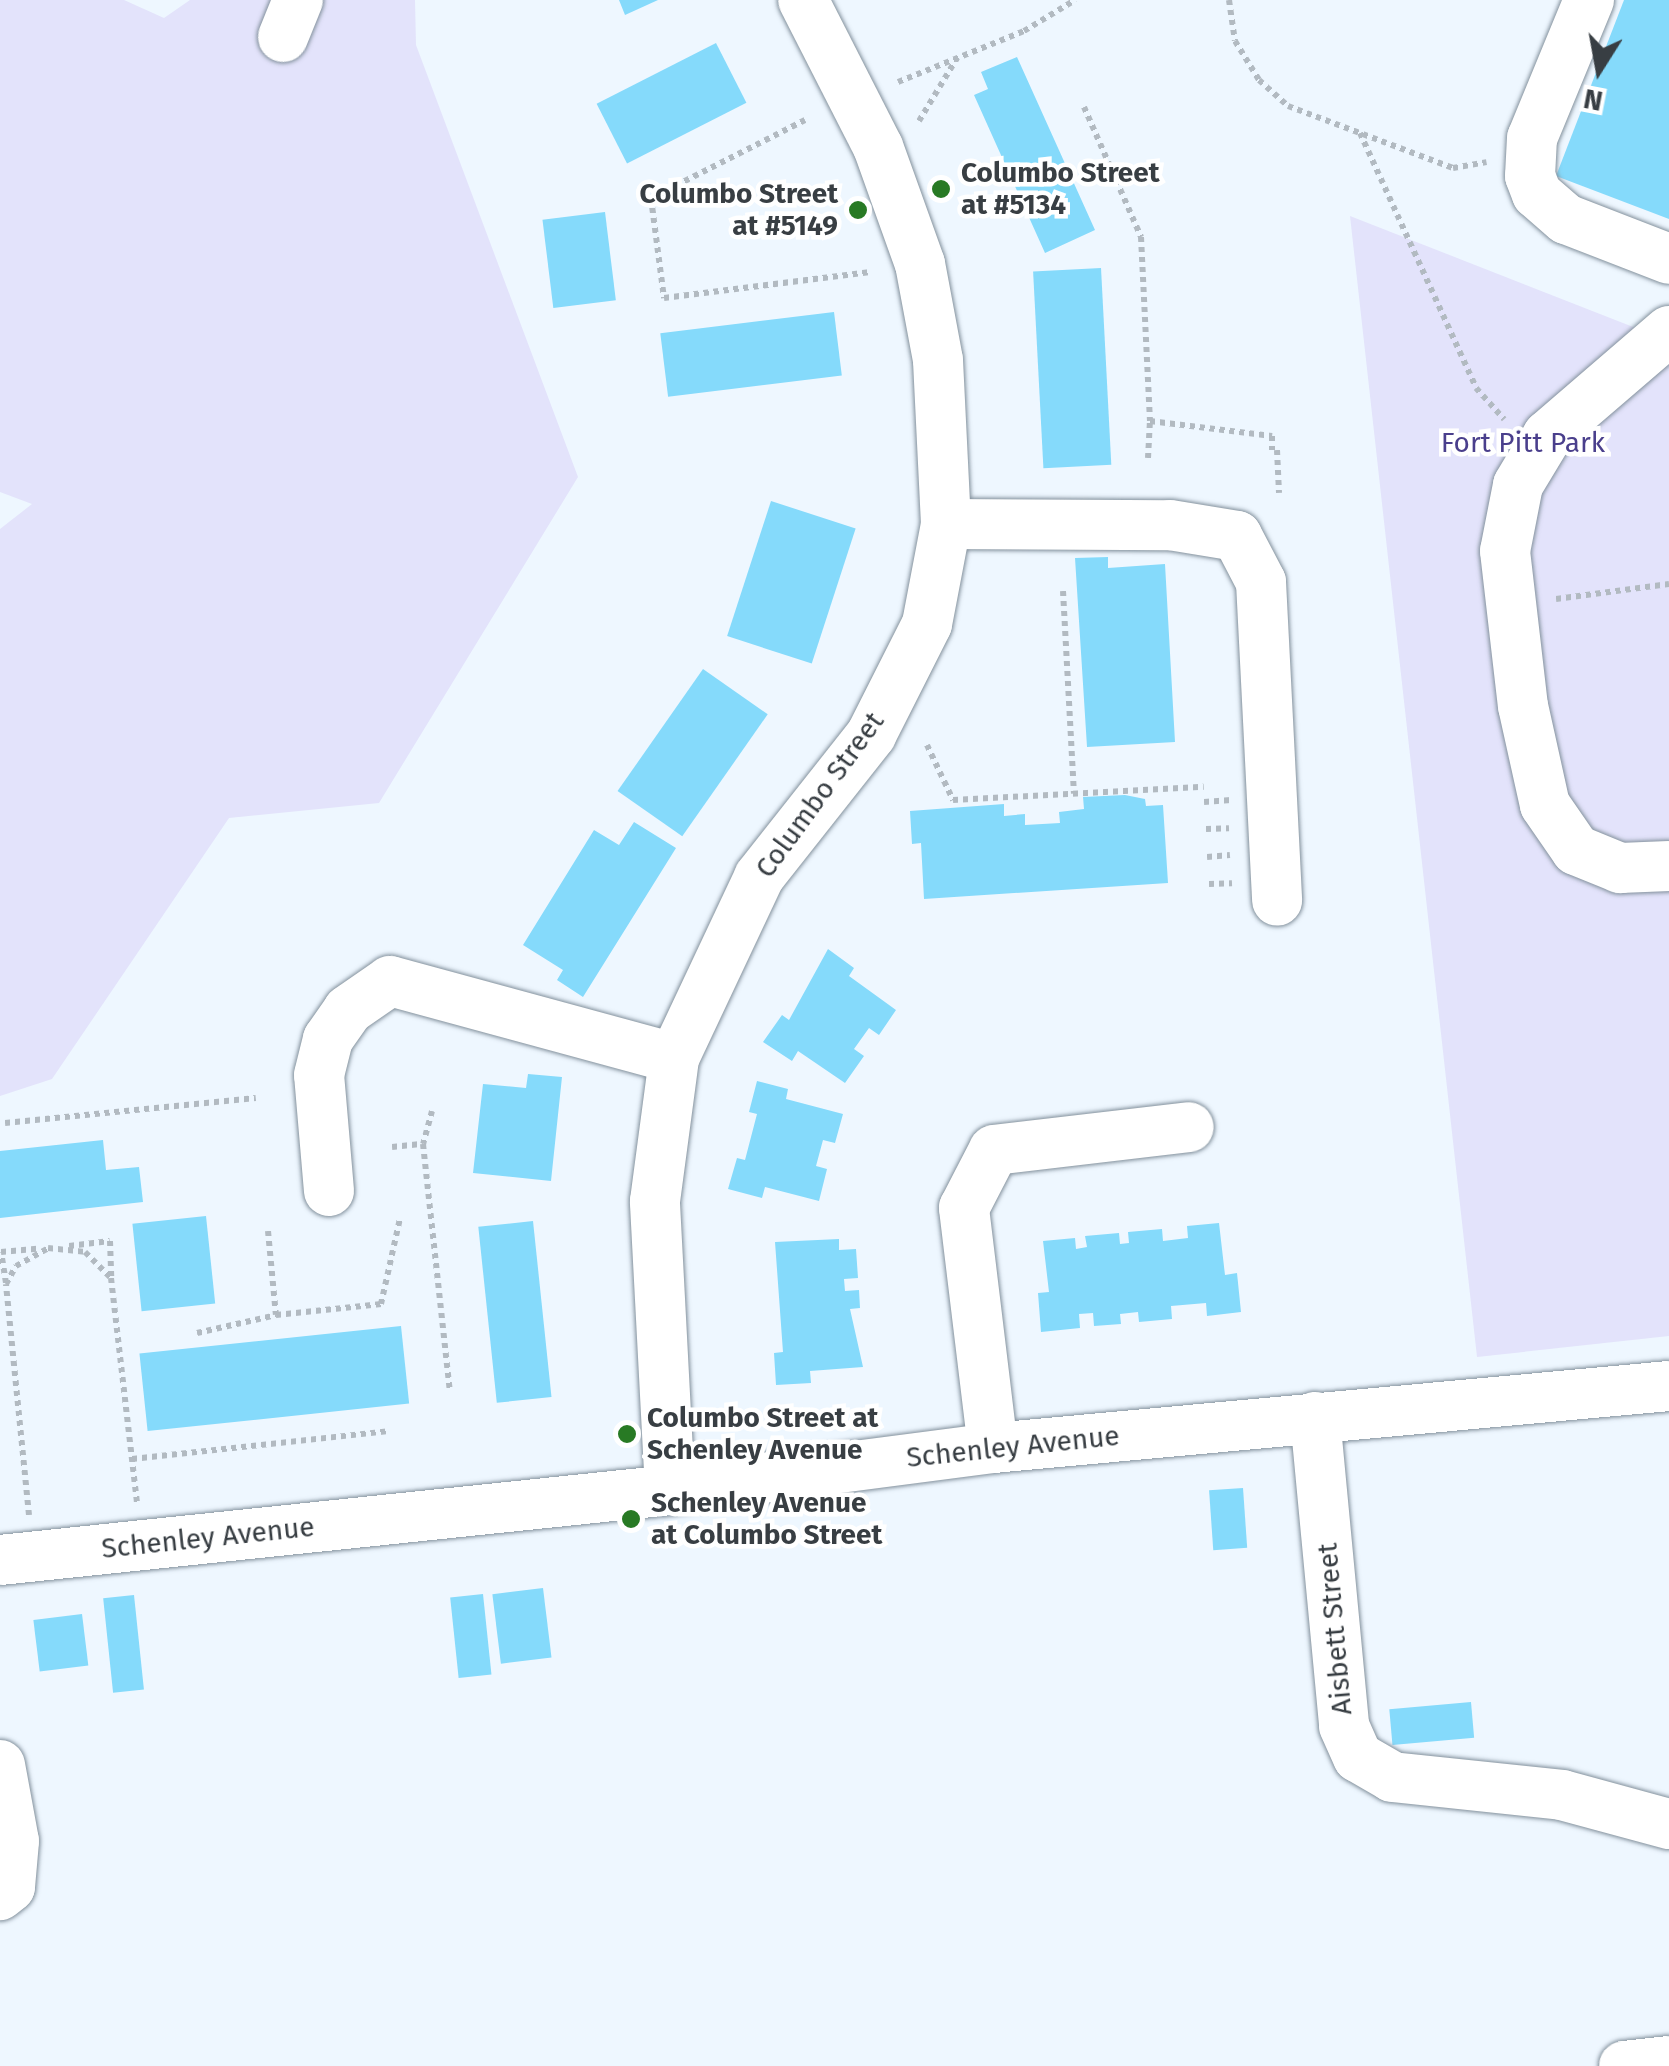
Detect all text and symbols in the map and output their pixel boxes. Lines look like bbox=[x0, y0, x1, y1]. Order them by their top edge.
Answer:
north arrow bbox=[1549, 20, 1649, 120]
text: N bbox=[1581, 82, 1605, 118]
place label: Columbo Street at #5134 bbox=[961, 156, 1160, 222]
place label: Columbo Street at #5149 bbox=[639, 177, 838, 243]
marker: Columbo Street at #5134 bbox=[930, 178, 952, 200]
marker: Columbo Street at #5149 bbox=[847, 199, 869, 221]
park label: Fort Pitt Park bbox=[1441, 426, 1605, 460]
street label: Columbo Street bbox=[749, 706, 891, 884]
place label: Columbo Street at Schenley Avenue bbox=[647, 1401, 878, 1467]
street label: Schenley Avenue bbox=[905, 1419, 1121, 1475]
marker: Columbo Street at Schenley Avenue bbox=[616, 1423, 638, 1445]
place label: Schenley Avenue at Columbo Street bbox=[651, 1486, 882, 1552]
marker: Schenley Avenue at Columbo Street bbox=[620, 1508, 642, 1530]
street label: Schenley Avenue bbox=[100, 1510, 316, 1566]
street label: Aisbett Street bbox=[1311, 1542, 1359, 1716]

